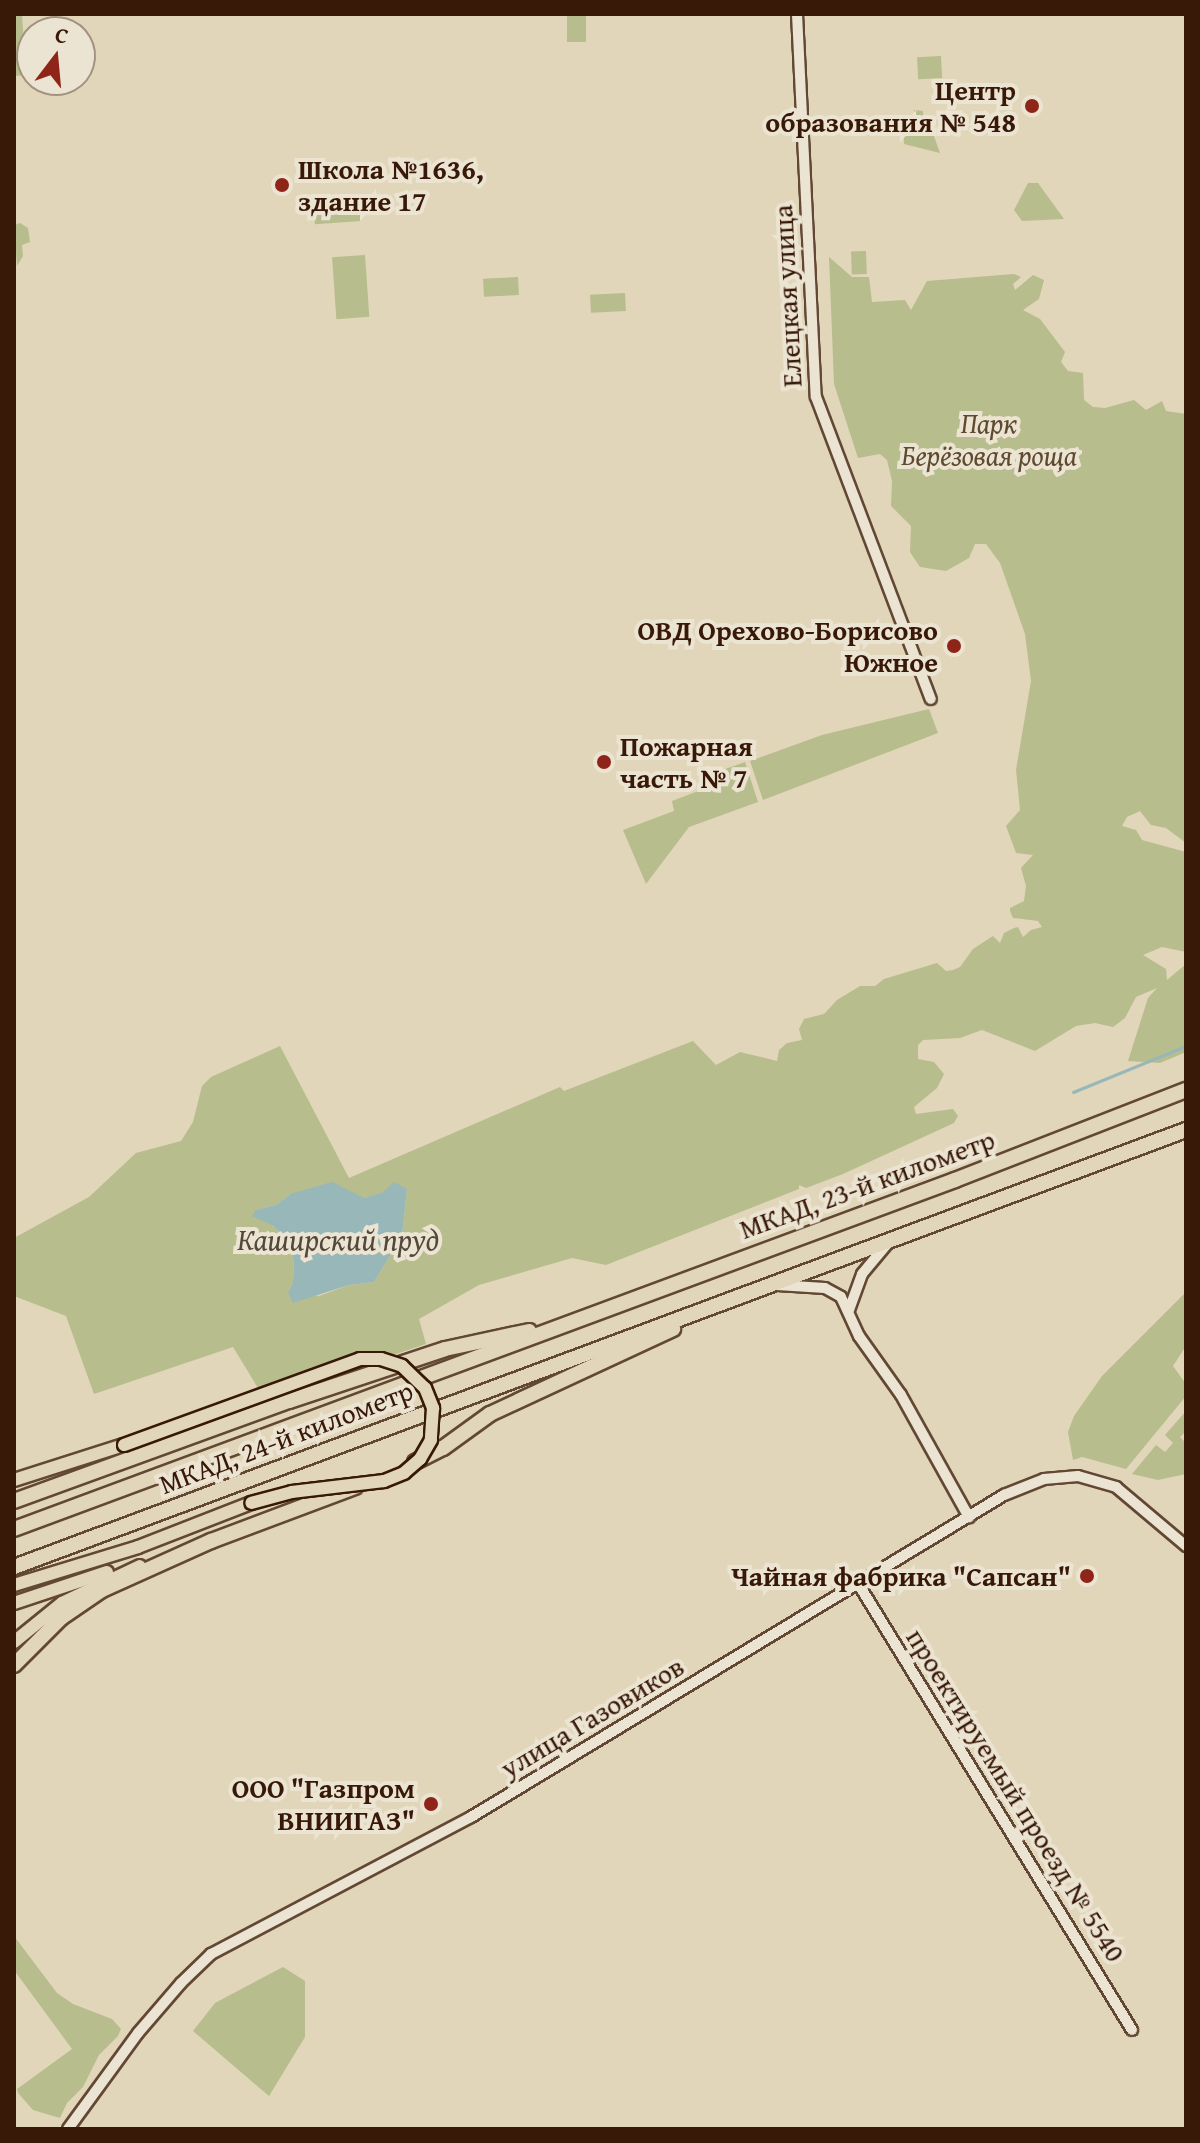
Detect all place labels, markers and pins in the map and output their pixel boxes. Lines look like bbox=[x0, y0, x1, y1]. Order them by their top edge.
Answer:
place label: Центр образования № 548 bbox=[765, 73, 1016, 139]
marker: Центр образования № 548 bbox=[1023, 97, 1041, 115]
place label: Школа №1636, здание 17 bbox=[298, 152, 484, 218]
marker: Школа №1636, здание 17 bbox=[273, 176, 291, 194]
place label: ОВД Орехово-Борисово Южное bbox=[638, 613, 938, 679]
marker: ОВД Орехово-Борисово Южное bbox=[945, 637, 963, 655]
place label: Пожарная часть № 7 bbox=[620, 729, 753, 795]
marker: Пожарная часть № 7 bbox=[595, 753, 613, 771]
place label: Чайная фабрика "Сапсан" bbox=[731, 1559, 1071, 1593]
marker: Чайная фабрика "Сапсан" bbox=[1078, 1567, 1096, 1585]
place label: ООО "Газпром ВНИИГАЗ" bbox=[232, 1771, 415, 1837]
marker: ООО "Газпром ВНИИГАЗ" bbox=[422, 1795, 440, 1813]

